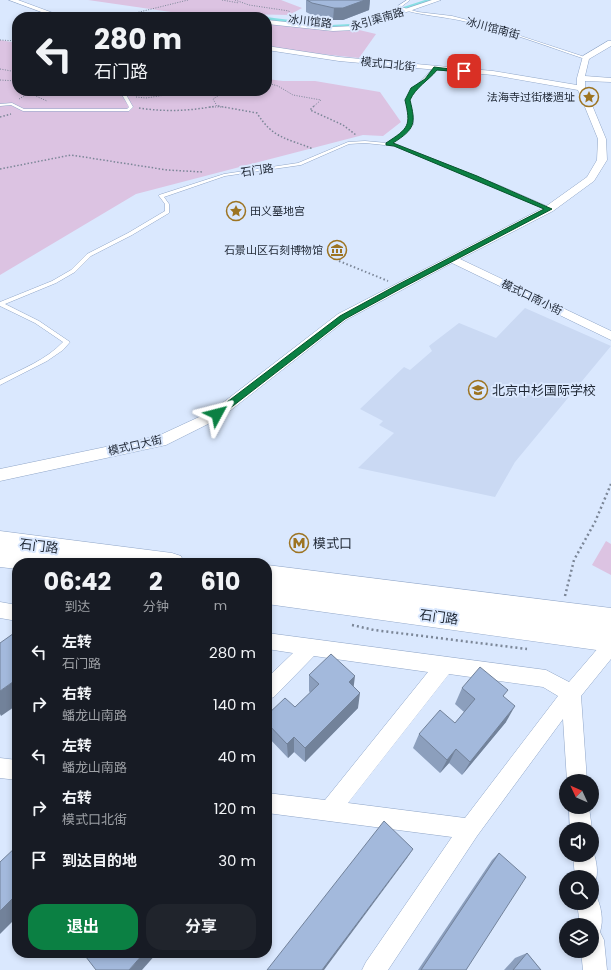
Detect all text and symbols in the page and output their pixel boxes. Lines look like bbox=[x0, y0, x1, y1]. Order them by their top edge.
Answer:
street label: 永引渠南路 bbox=[348, 4, 406, 34]
street label: 冰川馆路 bbox=[287, 11, 333, 31]
street label: 冰川馆南街 bbox=[464, 13, 522, 43]
text: 280 m bbox=[94, 20, 182, 59]
icon: left bbox=[28, 28, 80, 80]
street label: 模式口北街 bbox=[360, 53, 416, 75]
pin bbox=[447, 54, 481, 88]
text: 石门路 bbox=[94, 59, 148, 84]
icon: arrive bbox=[453, 60, 475, 82]
place icon: 法海寺过街楼遗址 bbox=[578, 86, 600, 108]
place label: 法海寺过街楼遗址 bbox=[487, 89, 575, 105]
street label: 石门路 bbox=[240, 160, 274, 180]
place icon: 田义墓地宫 bbox=[225, 200, 247, 222]
place label: 田义墓地宫 bbox=[250, 203, 305, 219]
museum icon: 石景山区石刻博物馆 bbox=[326, 239, 348, 261]
place label: 石景山区石刻博物馆 bbox=[224, 242, 323, 258]
street label: 模式口南小街 bbox=[499, 275, 565, 319]
school or university icon: 北京中杉国际学校 bbox=[467, 379, 489, 401]
place label: 北京中杉国际学校 bbox=[492, 381, 596, 400]
position arrow bbox=[196, 393, 238, 435]
street label: 模式口大街 bbox=[106, 431, 164, 459]
metro station icon: 模式口 bbox=[288, 532, 310, 554]
street label: 石门路 bbox=[18, 534, 60, 558]
place label: 模式口 bbox=[313, 534, 352, 553]
text: 06:42 bbox=[44, 565, 111, 598]
text: 2 bbox=[149, 565, 163, 598]
text: 610 bbox=[200, 565, 240, 598]
text: m bbox=[214, 596, 227, 615]
text: 到达 bbox=[64, 597, 90, 616]
text: 分钟 bbox=[143, 597, 169, 616]
street label: 石门路 bbox=[418, 605, 460, 629]
text: 左转 bbox=[62, 631, 92, 652]
icon: left bbox=[28, 641, 50, 663]
text: 280 m bbox=[209, 642, 256, 663]
text: 石门路 bbox=[62, 654, 101, 673]
text: 右转 bbox=[62, 683, 92, 704]
icon: right bbox=[28, 693, 50, 715]
text: 140 m bbox=[213, 694, 256, 715]
text: 蟠龙山南路 bbox=[62, 706, 127, 725]
text: 左转 bbox=[62, 735, 92, 756]
icon: left bbox=[28, 745, 50, 767]
text: 40 m bbox=[218, 746, 256, 767]
text: 蟠龙山南路 bbox=[62, 758, 127, 777]
north arrow bbox=[559, 774, 599, 814]
map controls bbox=[559, 774, 599, 958]
text: 右转 bbox=[62, 787, 92, 808]
icon: right bbox=[28, 797, 50, 819]
text: 120 m bbox=[214, 798, 256, 819]
text: 模式口北街 bbox=[62, 810, 127, 829]
button: sound bbox=[559, 822, 599, 862]
icon: arrive bbox=[28, 849, 50, 871]
text: 到达目的地 bbox=[62, 850, 137, 871]
text: 30 m bbox=[218, 850, 256, 871]
button: search bbox=[559, 870, 599, 910]
button: 退出 bbox=[28, 904, 138, 950]
button: 分享 bbox=[146, 904, 256, 950]
button: layers bbox=[559, 918, 599, 958]

